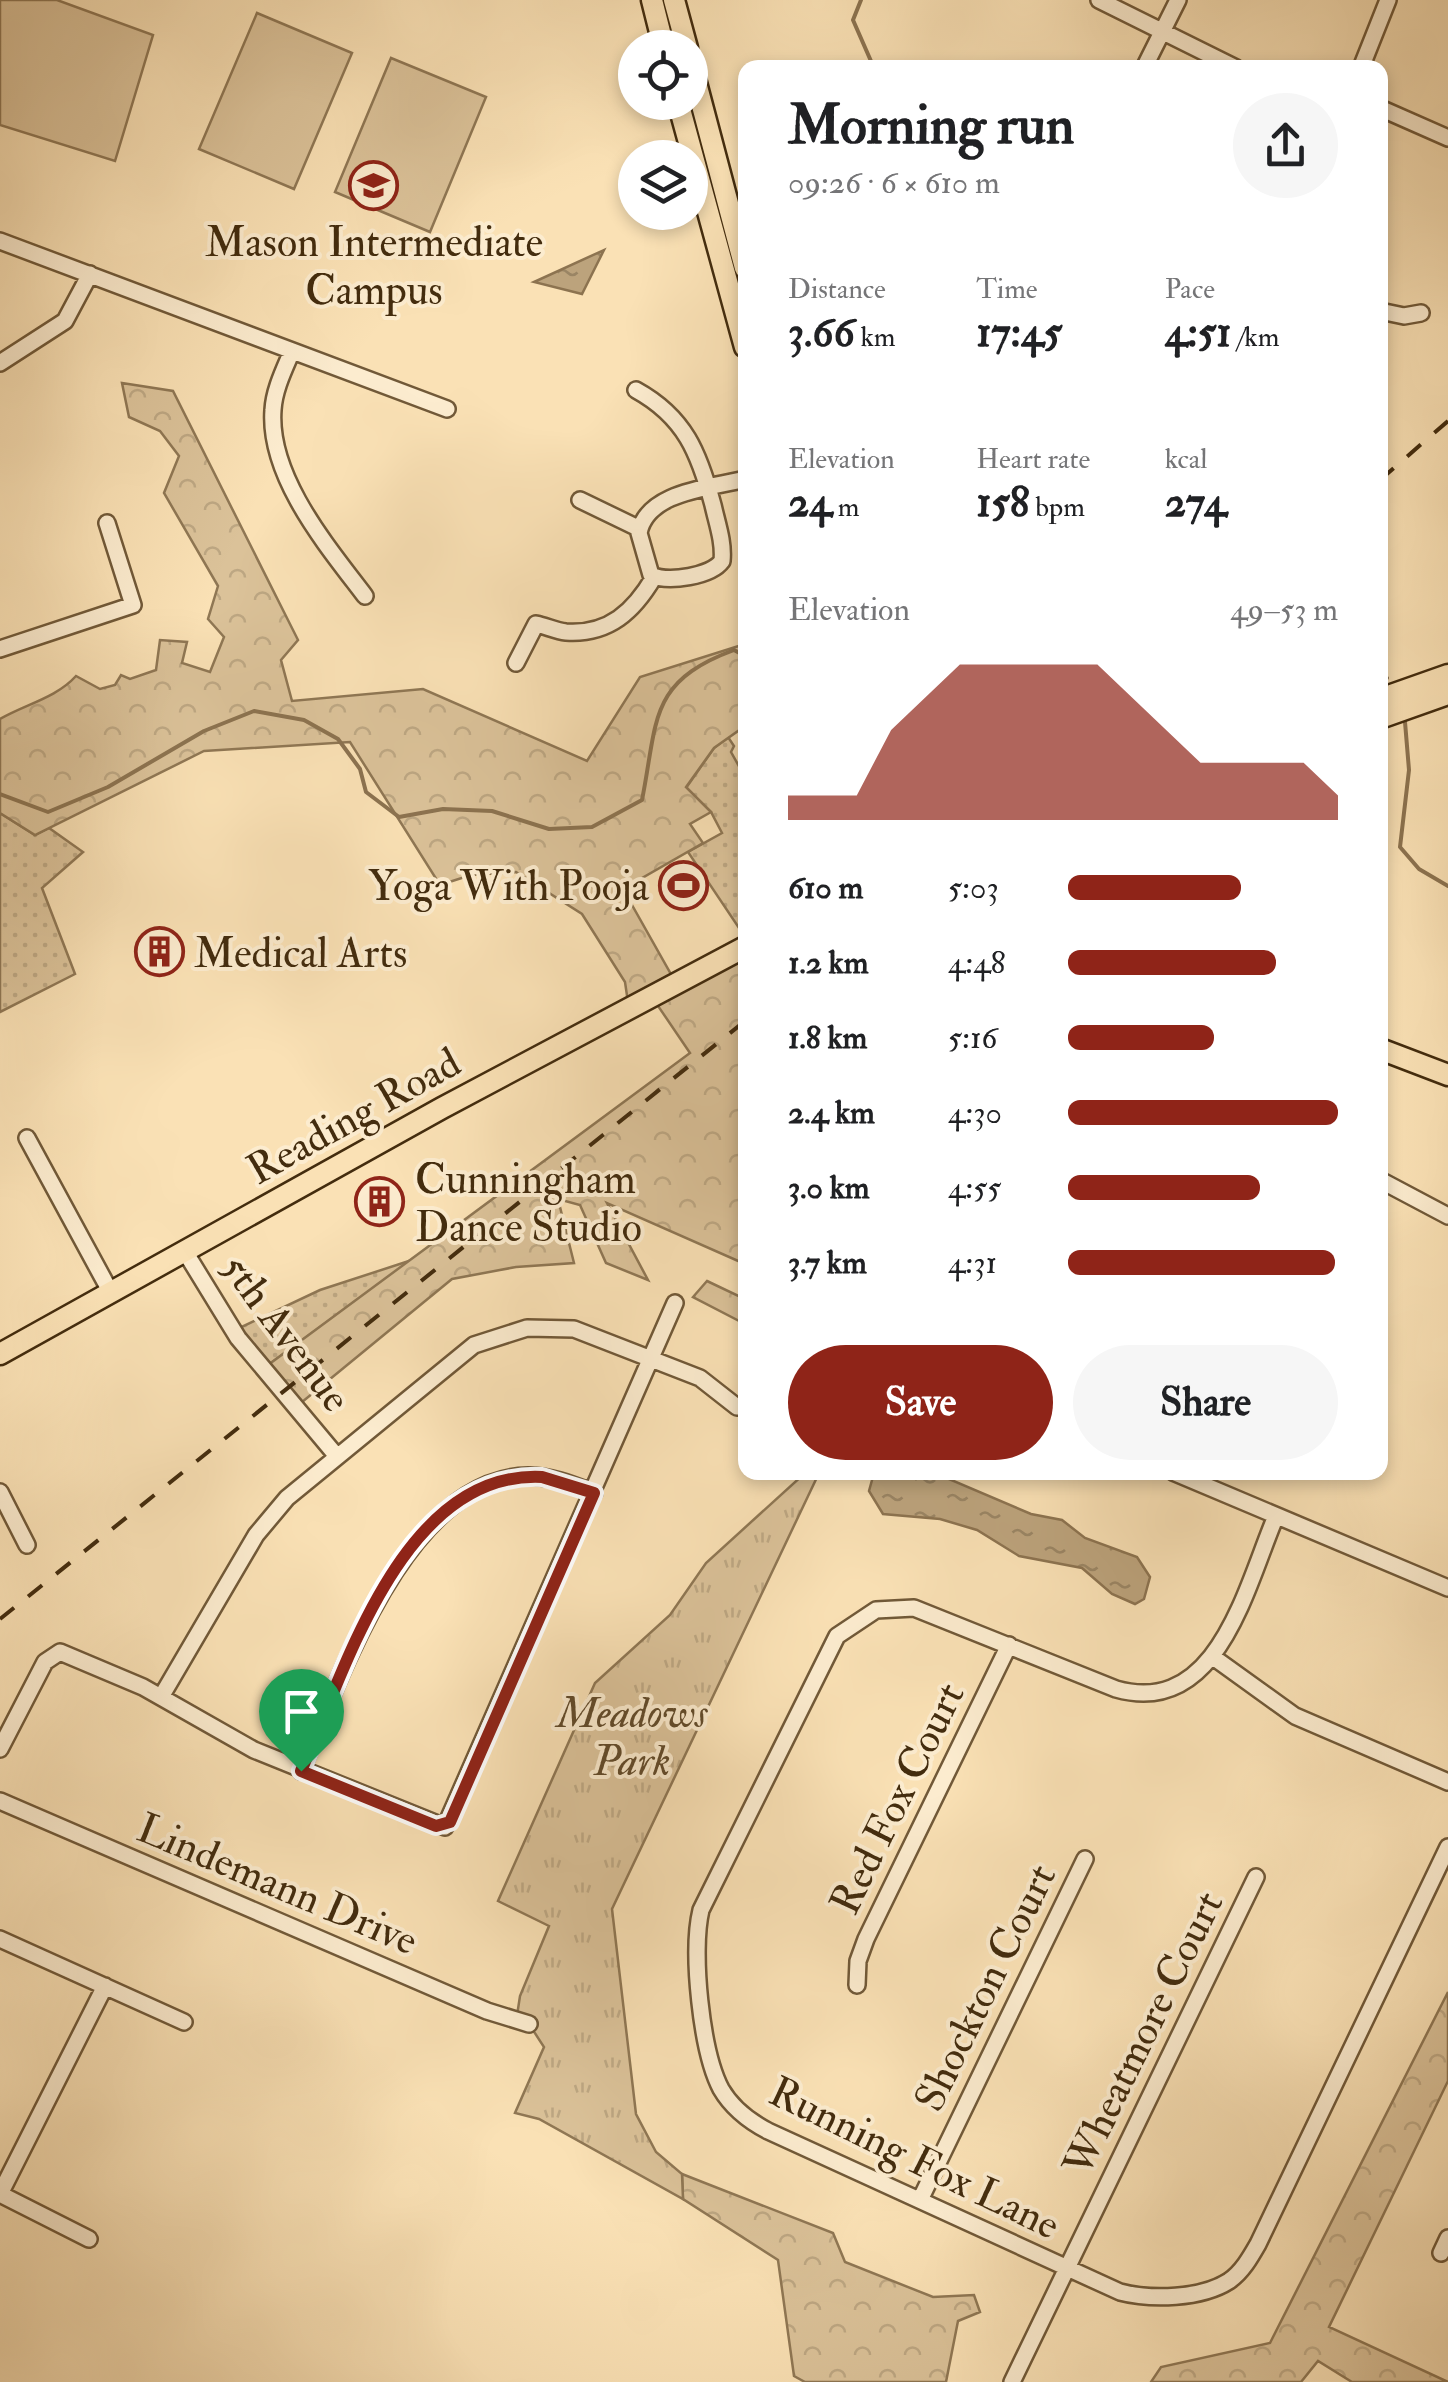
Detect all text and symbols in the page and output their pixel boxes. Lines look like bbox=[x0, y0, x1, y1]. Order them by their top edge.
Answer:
map controls bbox=[618, 30, 708, 230]
button: locate bbox=[618, 30, 708, 120]
text: Morning run bbox=[788, 91, 1074, 160]
button: share bbox=[1233, 93, 1338, 198]
button: layers bbox=[618, 140, 708, 230]
school or university icon: Mason Intermediate Campus bbox=[348, 159, 400, 211]
text: 09:26 · 6 × 610 m bbox=[788, 163, 1000, 203]
place label: Mason Intermediate Campus bbox=[205, 217, 543, 317]
text: Distance bbox=[788, 272, 886, 307]
text: Time bbox=[976, 272, 1038, 307]
text: Pace bbox=[1165, 272, 1215, 307]
text: 3.66 bbox=[788, 307, 855, 359]
text: 17:45 bbox=[976, 307, 1062, 359]
text: 4:51 bbox=[1165, 307, 1231, 359]
text: km bbox=[855, 320, 896, 355]
text: /km bbox=[1231, 320, 1279, 355]
text: Elevation bbox=[788, 442, 895, 477]
text: Heart rate bbox=[976, 442, 1090, 477]
text: kcal bbox=[1165, 442, 1208, 477]
text: 24 bbox=[788, 477, 832, 529]
text: 158 bbox=[976, 477, 1029, 529]
text: 274 bbox=[1165, 477, 1227, 529]
text: m bbox=[832, 490, 860, 525]
text: bpm bbox=[1029, 490, 1085, 525]
text: Elevation bbox=[788, 590, 910, 630]
text: 49–53 m bbox=[1230, 590, 1338, 630]
sports icon: Yoga With Pooja bbox=[658, 859, 710, 911]
place label: Yoga With Pooja bbox=[368, 861, 650, 913]
text: 610 m bbox=[788, 868, 863, 908]
text: 5:03 bbox=[948, 868, 999, 908]
building icon: Medical Arts bbox=[133, 926, 185, 978]
place label: Medical Arts bbox=[194, 928, 407, 980]
text: 1.2 km bbox=[788, 943, 869, 983]
text: 4:48 bbox=[948, 943, 1005, 983]
text: 1.8 km bbox=[788, 1018, 867, 1058]
text: 5:16 bbox=[948, 1018, 997, 1058]
street label: Reading Road bbox=[238, 1037, 470, 1197]
text: 2.4 km bbox=[788, 1093, 875, 1133]
text: 4:30 bbox=[948, 1093, 1002, 1133]
place label: Cunningham Dance Studio bbox=[415, 1154, 642, 1254]
text: 3.0 km bbox=[788, 1168, 870, 1208]
text: 4:55 bbox=[948, 1168, 1001, 1208]
building icon: Cunningham Dance Studio bbox=[354, 1176, 406, 1228]
text: 3.7 km bbox=[788, 1243, 867, 1283]
text: 4:31 bbox=[948, 1243, 997, 1283]
street label: 5th Avenue bbox=[209, 1244, 362, 1423]
button: Save bbox=[788, 1345, 1053, 1460]
button: Share bbox=[1073, 1345, 1338, 1460]
pin bbox=[259, 1669, 344, 1772]
street label: Red Fox Court bbox=[819, 1674, 976, 1923]
icon: arrive bbox=[274, 1684, 329, 1739]
park label: Meadows Park bbox=[554, 1688, 709, 1788]
street label: Lindemann Drive bbox=[129, 1802, 425, 1967]
street label: Shockton Court bbox=[904, 1856, 1068, 2120]
street label: Wheatmore Court bbox=[1052, 1883, 1235, 2186]
street label: Running Fox Lane bbox=[760, 2066, 1068, 2252]

